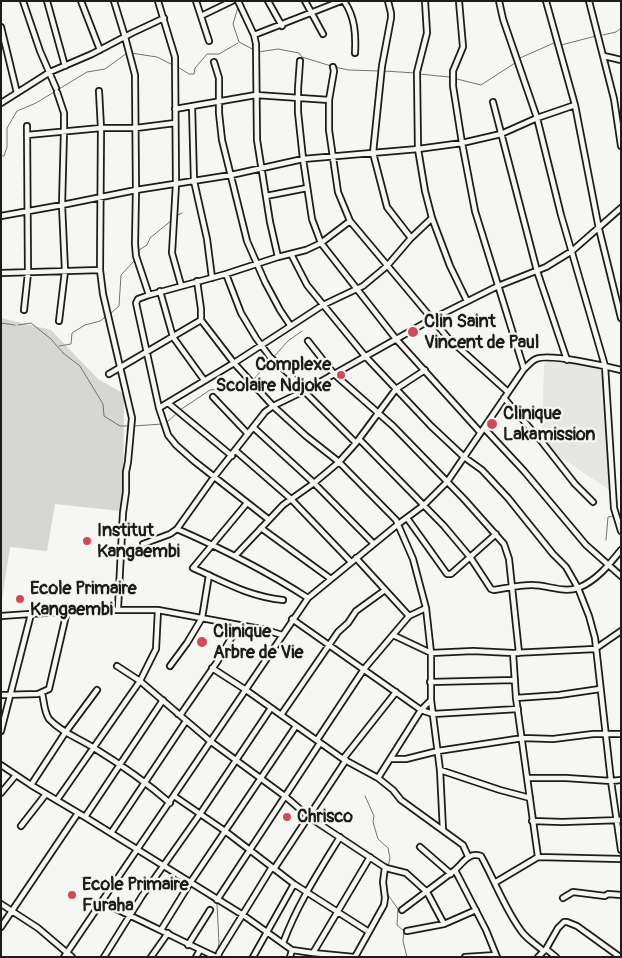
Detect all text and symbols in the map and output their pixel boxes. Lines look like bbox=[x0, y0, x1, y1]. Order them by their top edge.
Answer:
place label: Clin Saint Vincent de Paul bbox=[424, 311, 539, 354]
marker: Clin Saint Vincent de Paul bbox=[406, 325, 420, 339]
place label: Complexe Scolaire Ndjoke bbox=[216, 354, 331, 396]
marker: Complexe Scolaire Ndjoke bbox=[335, 369, 347, 381]
place label: Clinique Lakamission bbox=[503, 403, 596, 446]
marker: Clinique Lakamission bbox=[485, 417, 499, 431]
place label: Institut Kangaembi bbox=[97, 520, 180, 562]
marker: Institut Kangaembi bbox=[81, 535, 93, 547]
place label: Ecole Primaire Kangaembi bbox=[30, 578, 137, 620]
marker: Ecole Primaire Kangaembi bbox=[14, 593, 26, 605]
place label: Clinique Arbre de Vie bbox=[213, 621, 303, 664]
marker: Clinique Arbre de Vie bbox=[195, 635, 209, 649]
place label: Chrisco bbox=[297, 806, 353, 828]
marker: Chrisco bbox=[281, 811, 293, 823]
place label: Ecole Primaire Furaha bbox=[82, 874, 189, 916]
marker: Ecole Primaire Furaha bbox=[66, 889, 78, 901]

